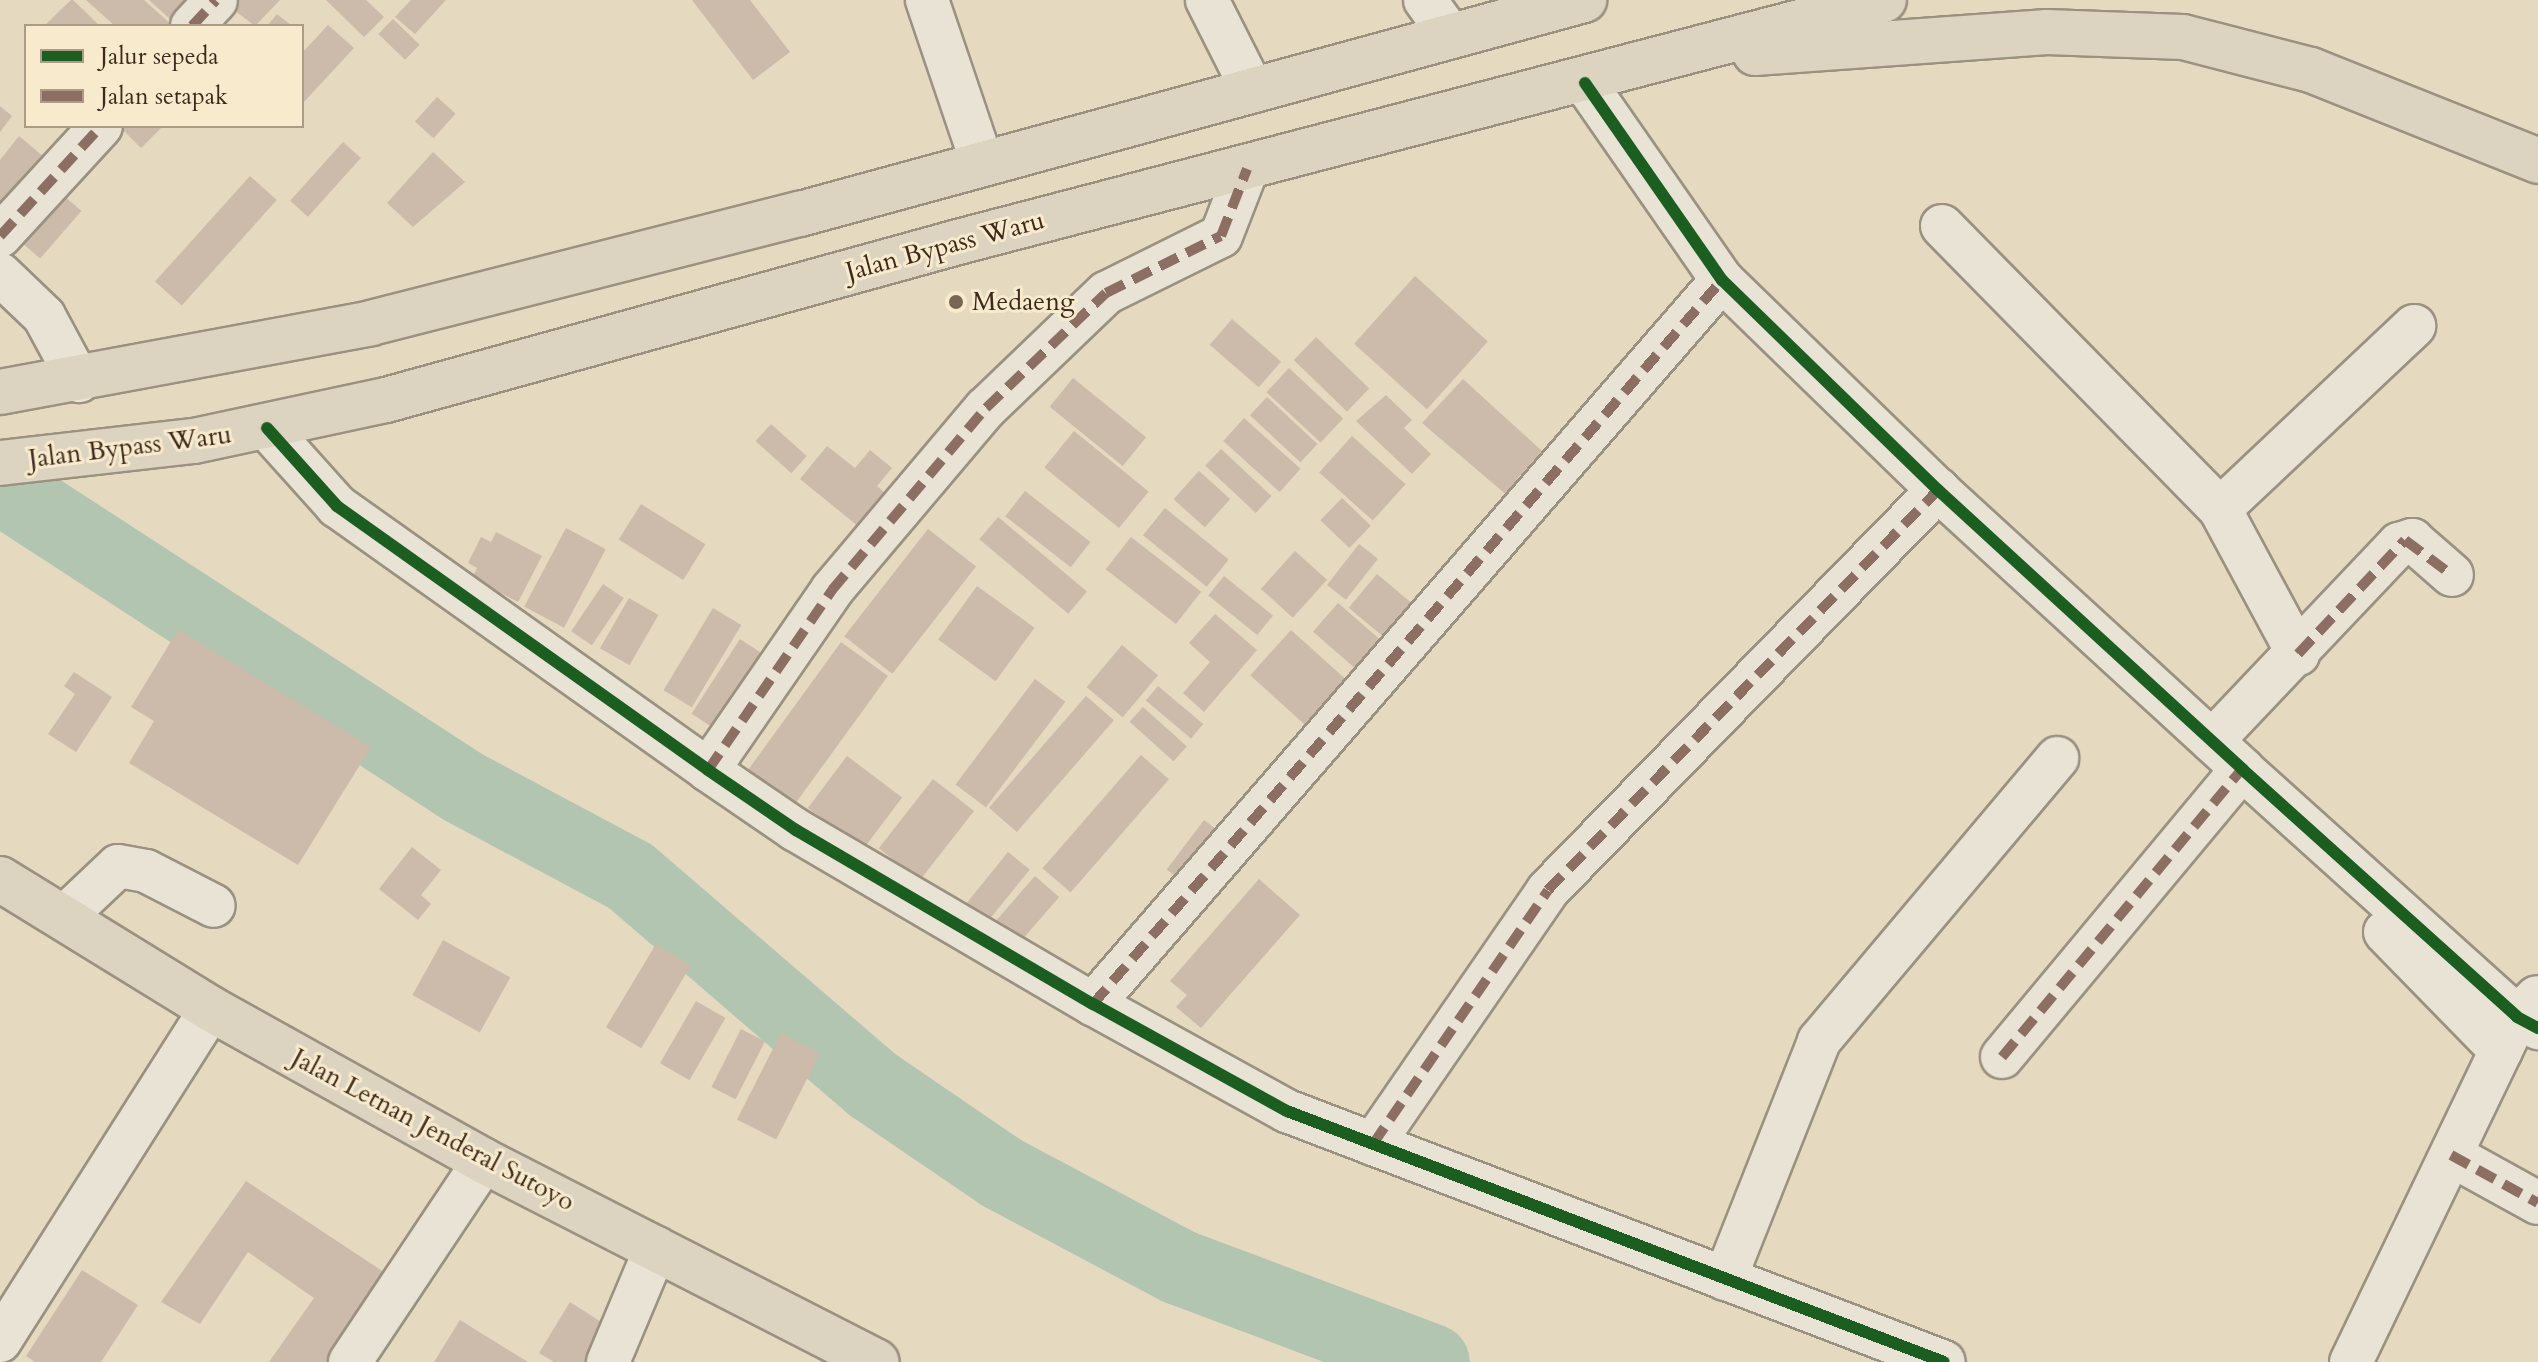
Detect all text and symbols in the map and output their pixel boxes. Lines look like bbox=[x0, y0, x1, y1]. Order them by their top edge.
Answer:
legend bbox=[24, 24, 304, 128]
text: Jalur sepeda bbox=[100, 40, 219, 73]
text: Jalan setapak bbox=[100, 80, 228, 113]
street label: Jalan Bypass Waru bbox=[842, 205, 1048, 287]
place label: Medaeng bbox=[972, 286, 1075, 318]
marker: Medaeng bbox=[947, 293, 965, 311]
street label: Jalan Bypass Waru bbox=[27, 419, 233, 475]
street label: Jalan Letnan Jenderal Sutoyo bbox=[286, 1042, 580, 1218]

